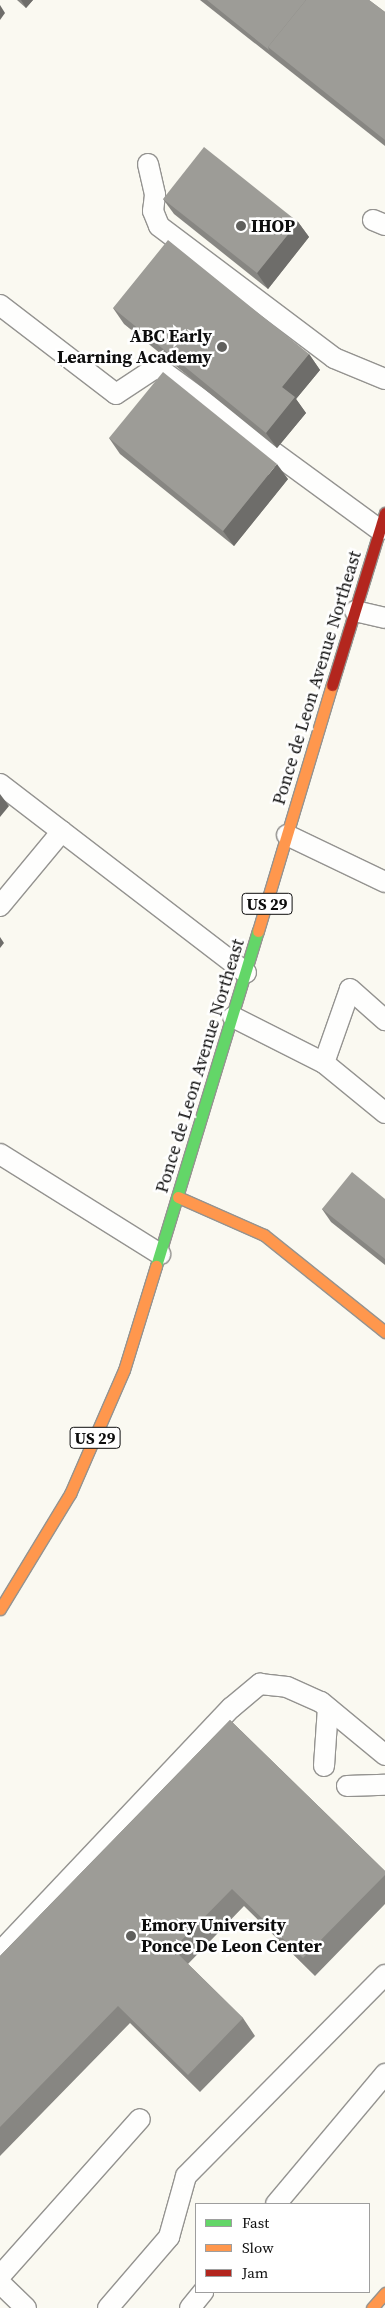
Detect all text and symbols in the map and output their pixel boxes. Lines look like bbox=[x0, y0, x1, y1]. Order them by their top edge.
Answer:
place label: IHOP bbox=[251, 215, 295, 237]
marker: IHOP bbox=[235, 220, 247, 232]
place label: ABC Early Learning Academy bbox=[57, 326, 212, 368]
marker: ABC Early Learning Academy bbox=[216, 341, 228, 353]
street label: Ponce de Leon Avenue Northeast bbox=[268, 548, 366, 808]
road number: US 29 bbox=[241, 891, 293, 918]
street label: Ponce de Leon Avenue Northeast bbox=[151, 936, 249, 1196]
road number: US 29 bbox=[69, 1425, 121, 1452]
place label: Emory University Ponce De Leon Center bbox=[141, 1915, 322, 1958]
marker: Emory University Ponce De Leon Center bbox=[125, 1930, 137, 1942]
legend bbox=[195, 2203, 370, 2293]
text: Fast bbox=[242, 2212, 269, 2233]
text: Slow bbox=[242, 2237, 274, 2258]
text: Jam bbox=[242, 2262, 268, 2283]

